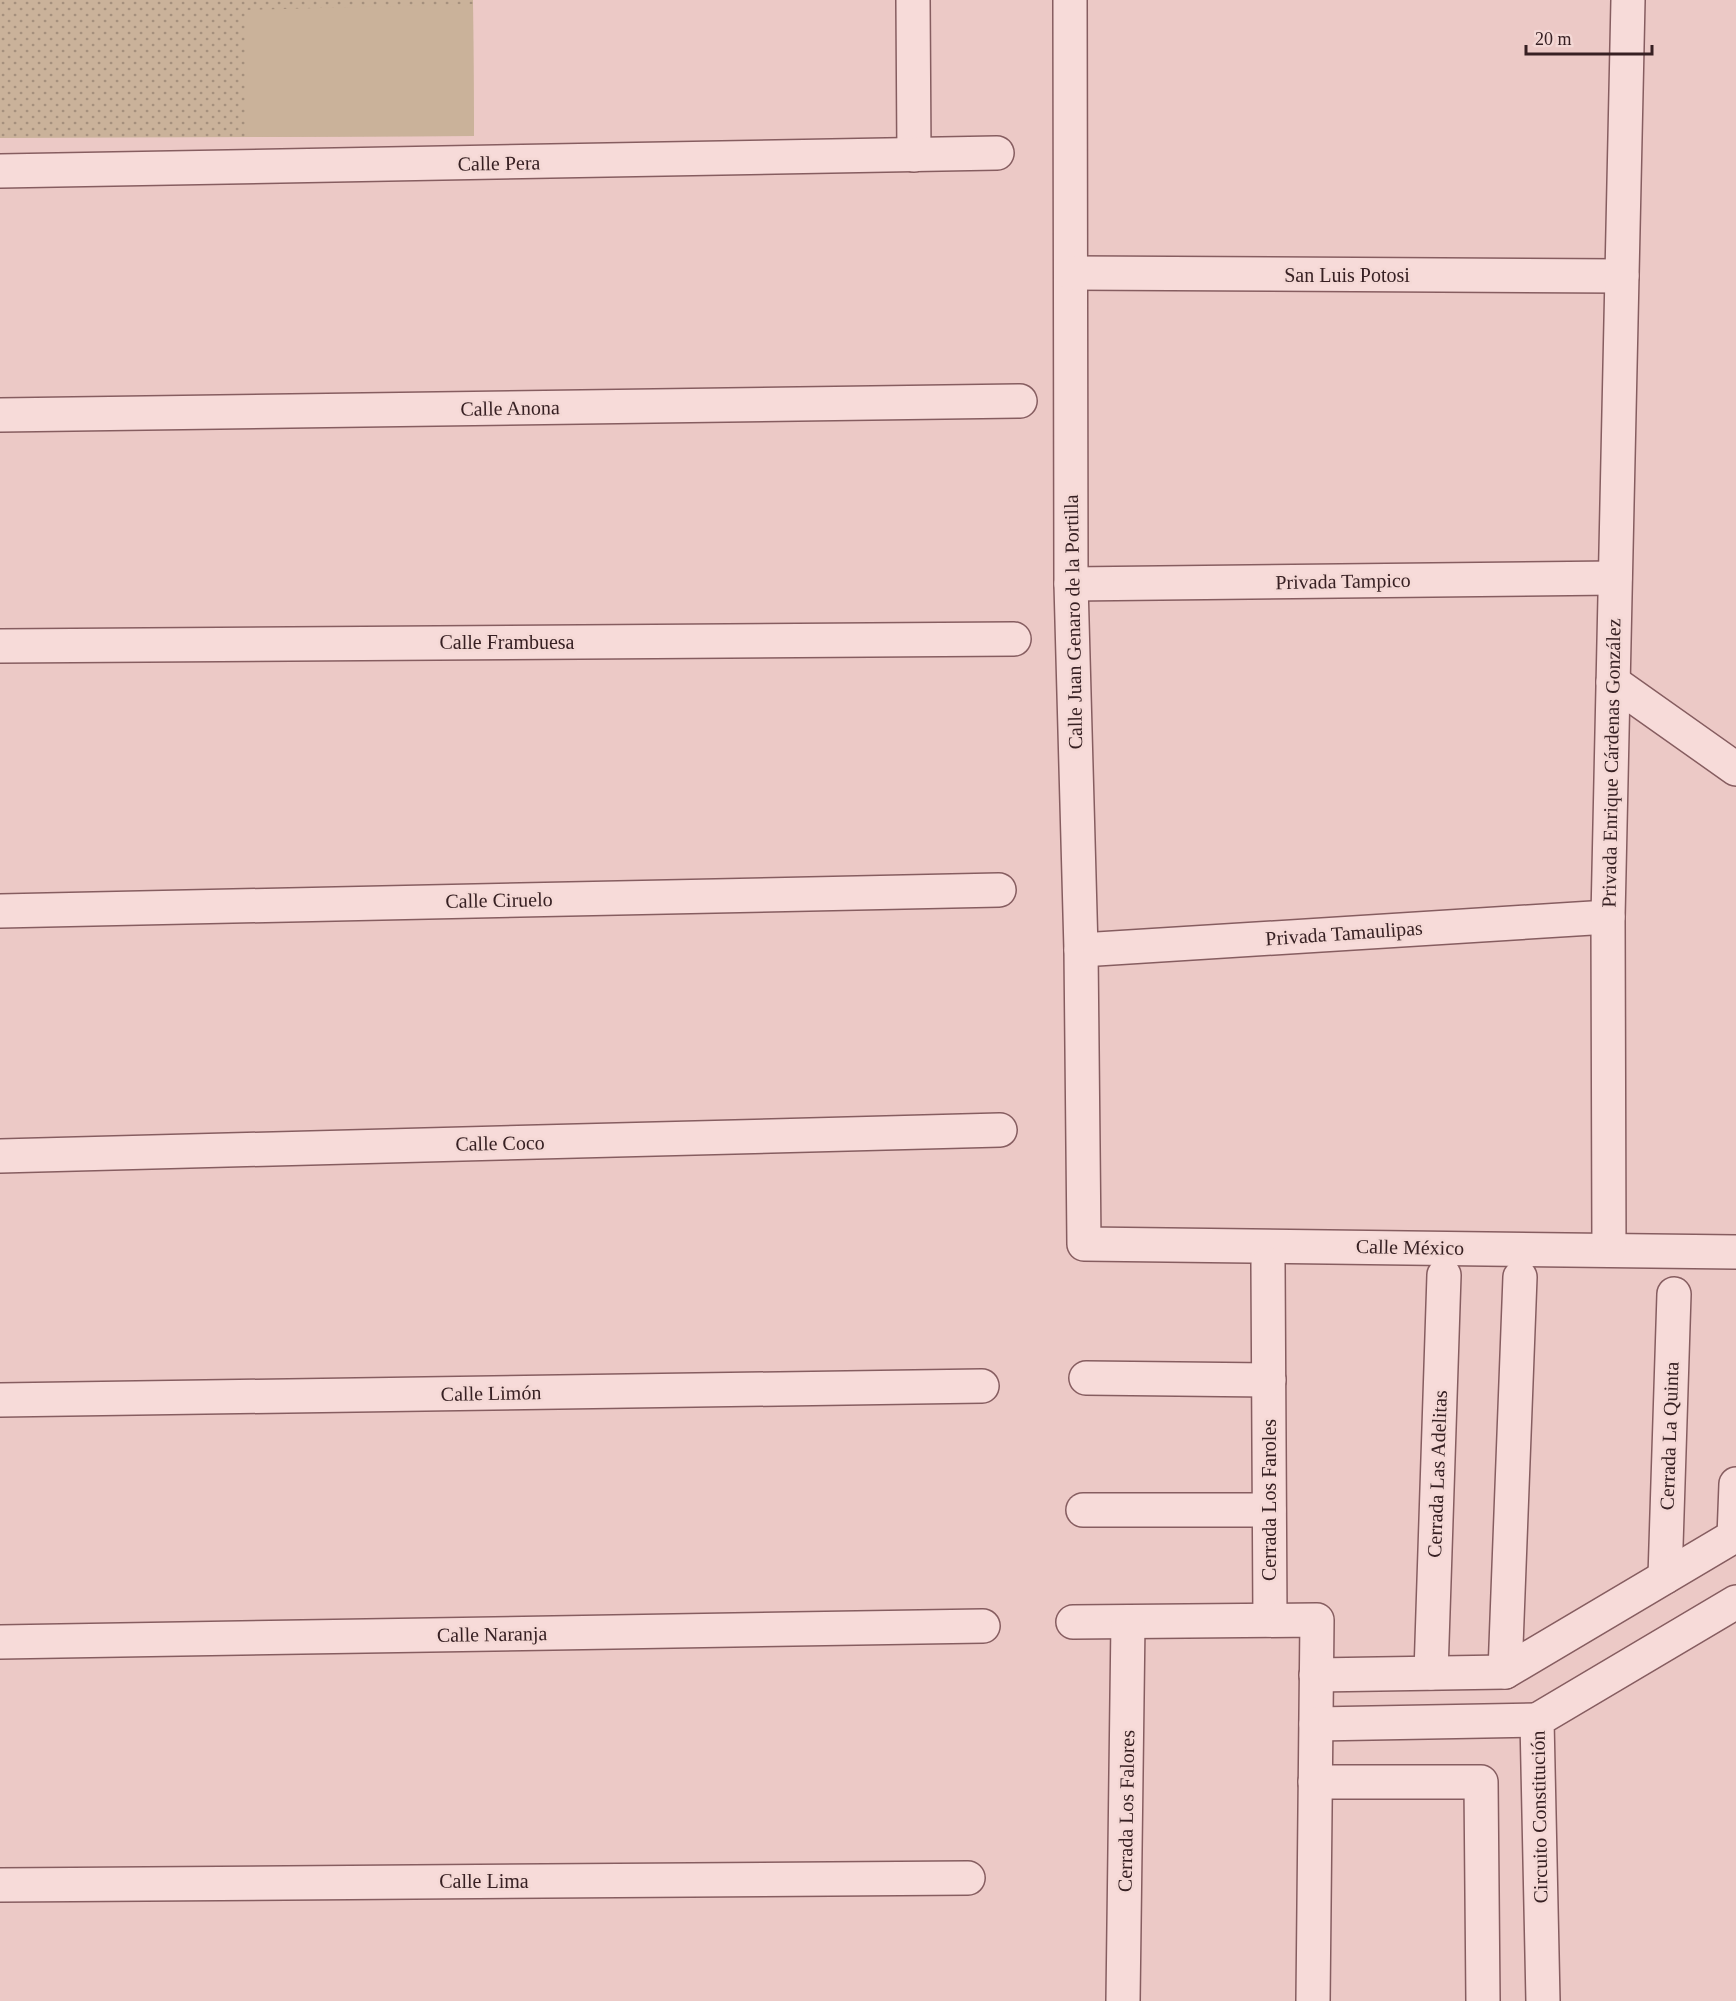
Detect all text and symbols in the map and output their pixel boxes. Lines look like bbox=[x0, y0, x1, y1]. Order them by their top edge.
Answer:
scale bar bbox=[1526, 18, 1652, 56]
text: 20 m bbox=[1535, 29, 1572, 49]
street label: Calle Pera bbox=[457, 151, 541, 175]
street label: San Luis Potosi bbox=[1284, 264, 1410, 286]
street label: Calle Anona bbox=[460, 396, 560, 420]
street label: Calle Juan Genaro de la Portilla bbox=[1060, 494, 1086, 750]
street label: Privada Tampico bbox=[1275, 569, 1411, 594]
street label: Privada Enrique Cárdenas González bbox=[1597, 618, 1626, 908]
street label: Calle Frambuesa bbox=[440, 631, 575, 653]
street label: Calle Ciruelo bbox=[445, 888, 553, 912]
street label: Privada Tamaulipas bbox=[1265, 917, 1424, 950]
street label: Calle Coco bbox=[455, 1131, 545, 1155]
street label: Calle México bbox=[1356, 1235, 1464, 1259]
street label: Cerrada La Quinta bbox=[1655, 1361, 1683, 1511]
street label: Calle Limón bbox=[441, 1381, 541, 1405]
street label: Cerrada Las Adelitas bbox=[1423, 1390, 1451, 1558]
street label: Cerrada Los Faroles bbox=[1258, 1419, 1280, 1581]
street label: Calle Naranja bbox=[437, 1622, 548, 1647]
street label: Cerrada Los Falores bbox=[1114, 1730, 1138, 1892]
street label: Circuito Constitución bbox=[1526, 1730, 1552, 1904]
street label: Calle Lima bbox=[439, 1870, 529, 1892]

